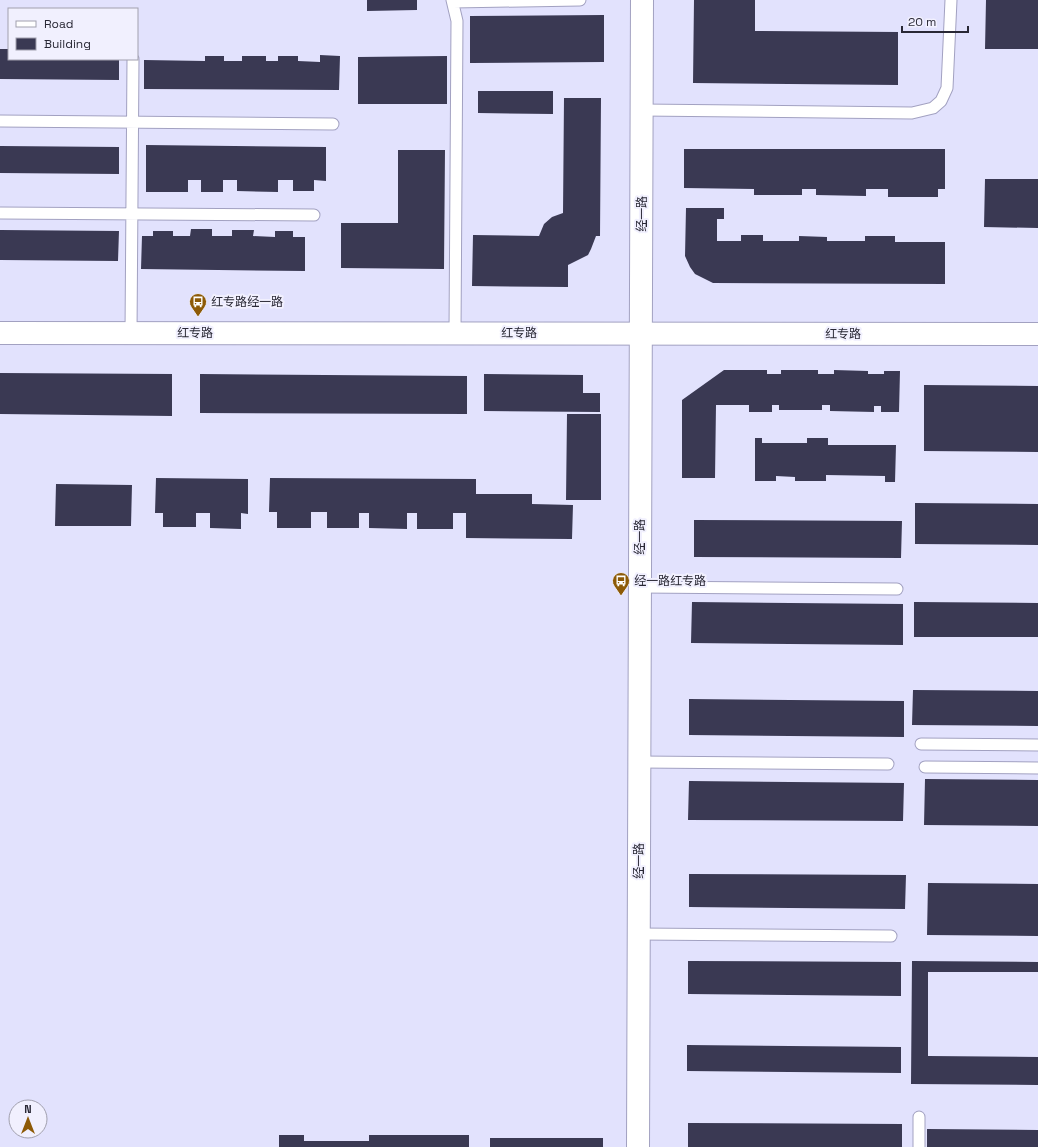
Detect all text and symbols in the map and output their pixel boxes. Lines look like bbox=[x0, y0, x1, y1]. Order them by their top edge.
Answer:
legend bbox=[8, 8, 138, 60]
scale bar bbox=[902, 8, 968, 34]
text: 20 m bbox=[908, 14, 936, 30]
text: Road bbox=[44, 16, 73, 32]
text: Building bbox=[44, 36, 91, 52]
street label: 经一路 bbox=[634, 196, 650, 232]
bus stop icon: 红专路经一路 bbox=[188, 292, 208, 317]
place label: 红专路经一路 bbox=[211, 294, 283, 310]
street label: 红专路 bbox=[177, 325, 213, 341]
street label: 红专路 bbox=[501, 325, 537, 341]
street label: 红专路 bbox=[825, 326, 861, 342]
street label: 经一路 bbox=[632, 519, 648, 555]
bus stop icon: 经一路红专路 bbox=[611, 571, 631, 596]
place label: 经一路红专路 bbox=[634, 573, 706, 589]
street label: 经一路 bbox=[631, 843, 647, 879]
north arrow bbox=[8, 1099, 48, 1139]
text: N bbox=[24, 1102, 32, 1116]

